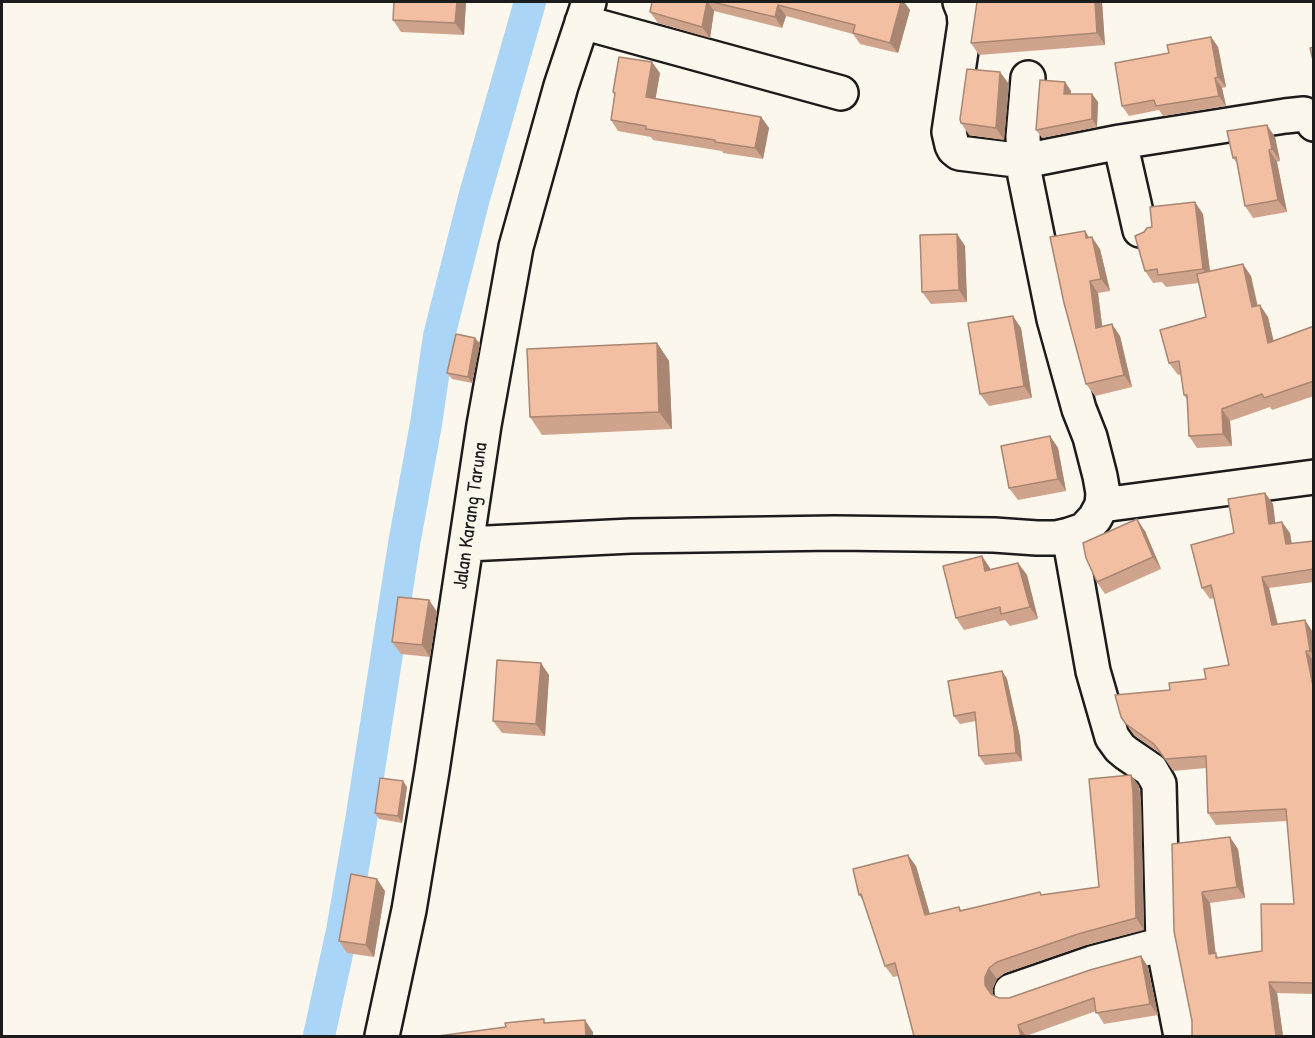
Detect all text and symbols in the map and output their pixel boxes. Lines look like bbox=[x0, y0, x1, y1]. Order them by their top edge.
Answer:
street label: Jalan Karang Taruna bbox=[449, 441, 493, 591]

